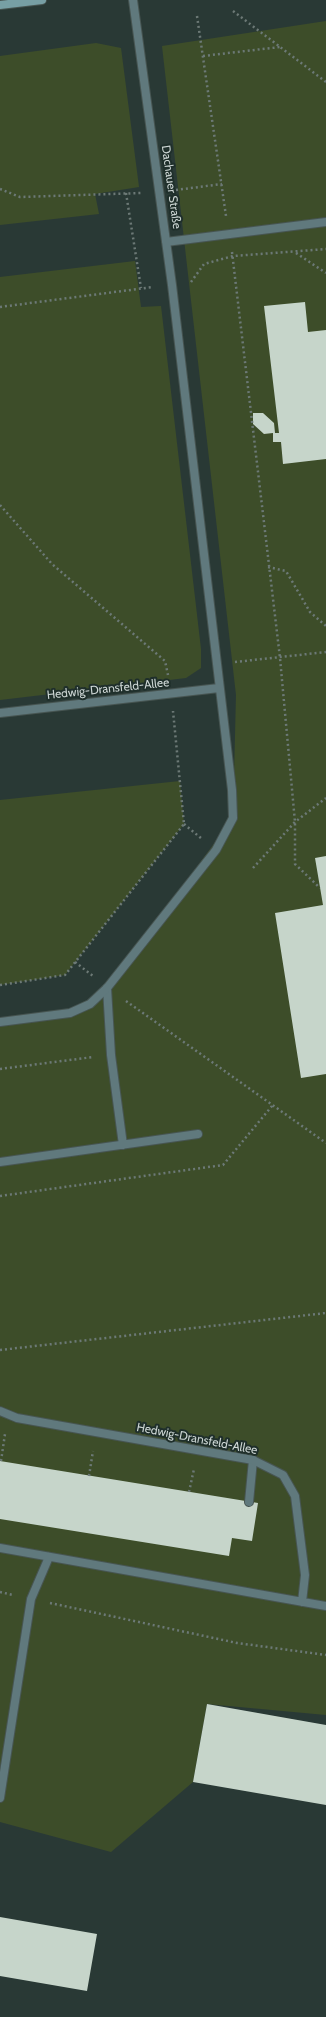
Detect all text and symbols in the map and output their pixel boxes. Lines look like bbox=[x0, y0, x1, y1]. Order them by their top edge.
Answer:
street label: Dachauer Straße bbox=[158, 144, 184, 230]
street label: Hedwig-Dransfeld-Allee bbox=[46, 675, 170, 703]
street label: Hedwig-Dransfeld-Allee bbox=[135, 1420, 259, 1458]

